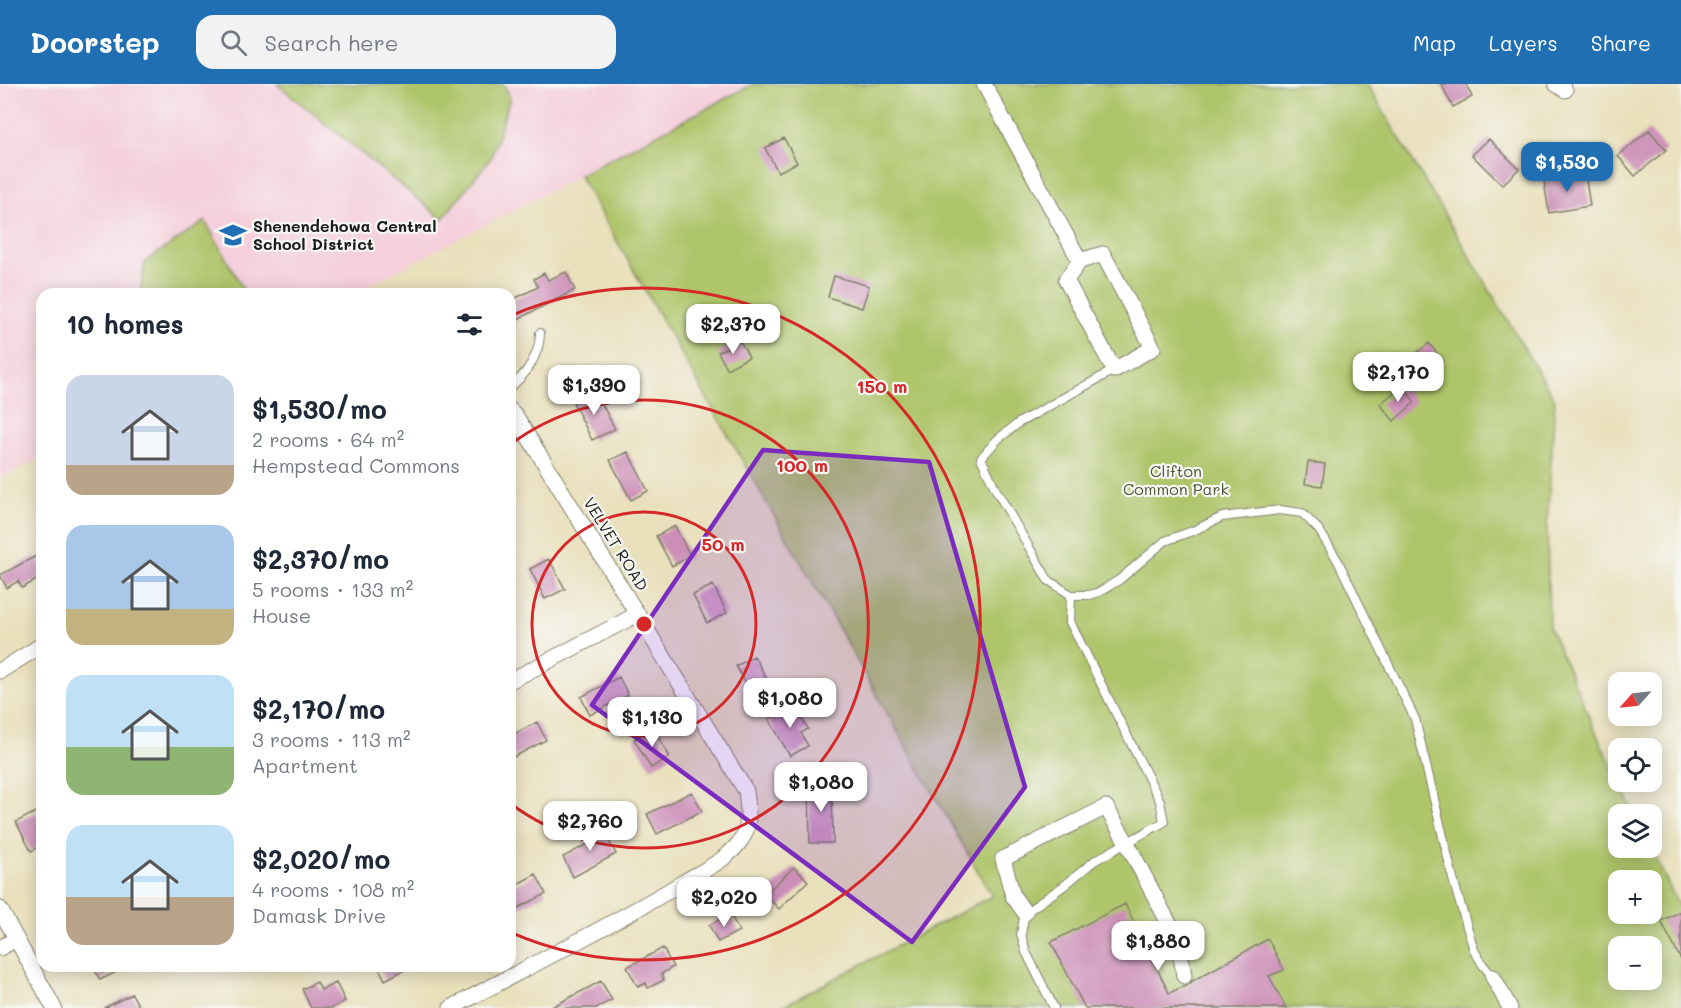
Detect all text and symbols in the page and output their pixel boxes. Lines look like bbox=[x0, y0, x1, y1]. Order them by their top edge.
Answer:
search box bbox=[196, 15, 616, 69]
text: Doorstep bbox=[30, 24, 160, 60]
icon: search bbox=[217, 26, 250, 59]
text: Search here bbox=[265, 28, 398, 57]
text: Map bbox=[1413, 29, 1456, 56]
text: Layers bbox=[1489, 29, 1558, 56]
text: Share bbox=[1591, 29, 1651, 56]
pin: $1,530 bbox=[1518, 142, 1616, 193]
text: $1,530 bbox=[1535, 148, 1599, 174]
place label: Shenendehowa Central School District bbox=[253, 215, 437, 254]
school or university icon: Shenendehowa Central School District bbox=[218, 220, 248, 250]
pin: $2,370 bbox=[684, 304, 782, 355]
text: 10 homes bbox=[66, 307, 184, 341]
icon: filters bbox=[453, 308, 486, 341]
text: $2,370 bbox=[700, 310, 766, 336]
pin: $2,170 bbox=[1349, 352, 1447, 403]
text: $2,170 bbox=[1367, 358, 1429, 384]
pin: $1,390 bbox=[545, 365, 643, 416]
text: $1,390 bbox=[562, 371, 626, 397]
text: 150 m bbox=[857, 374, 907, 398]
text: $1,530/mo bbox=[252, 392, 387, 426]
icon: home bbox=[114, 399, 186, 471]
text: 2 rooms · 64 m² bbox=[252, 426, 404, 452]
text: Hempstead Commons bbox=[252, 452, 460, 478]
text: 100 m bbox=[776, 453, 828, 477]
park label: Clifton Common Park bbox=[1123, 460, 1229, 499]
street label: VELVET ROAD bbox=[579, 493, 654, 594]
text: 50 m bbox=[702, 532, 744, 556]
text: $2,370/mo bbox=[252, 542, 389, 576]
icon: home bbox=[114, 549, 186, 621]
text: 5 rooms · 133 m² bbox=[252, 576, 413, 602]
text: House bbox=[252, 602, 311, 628]
centre of rings bbox=[634, 614, 654, 634]
north arrow bbox=[1608, 672, 1662, 726]
map controls bbox=[1608, 672, 1662, 990]
pin: $1,080 bbox=[741, 678, 839, 729]
text: $1,080 bbox=[757, 684, 823, 710]
text: $2,170/mo bbox=[252, 692, 385, 726]
pin: $1,130 bbox=[603, 697, 701, 748]
icon: home bbox=[114, 699, 186, 771]
text: $1,130 bbox=[621, 703, 683, 729]
text: 3 rooms · 113 m² bbox=[252, 726, 411, 752]
button: locate bbox=[1608, 738, 1662, 792]
text: Apartment bbox=[252, 752, 358, 778]
pin: $1,080 bbox=[772, 762, 870, 813]
text: $1,080 bbox=[788, 768, 854, 794]
pin: $2,760 bbox=[541, 801, 639, 852]
button: layers bbox=[1608, 804, 1662, 858]
text: $2,760 bbox=[557, 807, 623, 833]
text: $2,020/mo bbox=[252, 842, 390, 876]
icon: home bbox=[114, 849, 186, 921]
button: + bbox=[1608, 870, 1662, 924]
text: 4 rooms · 108 m² bbox=[252, 876, 414, 902]
pin: $2,020 bbox=[675, 877, 773, 928]
text: $2,020 bbox=[691, 883, 757, 909]
text: Damask Drive bbox=[252, 902, 386, 928]
pin: $1,880 bbox=[1109, 921, 1207, 972]
text: $1,880 bbox=[1125, 927, 1191, 953]
button: − bbox=[1608, 936, 1662, 990]

